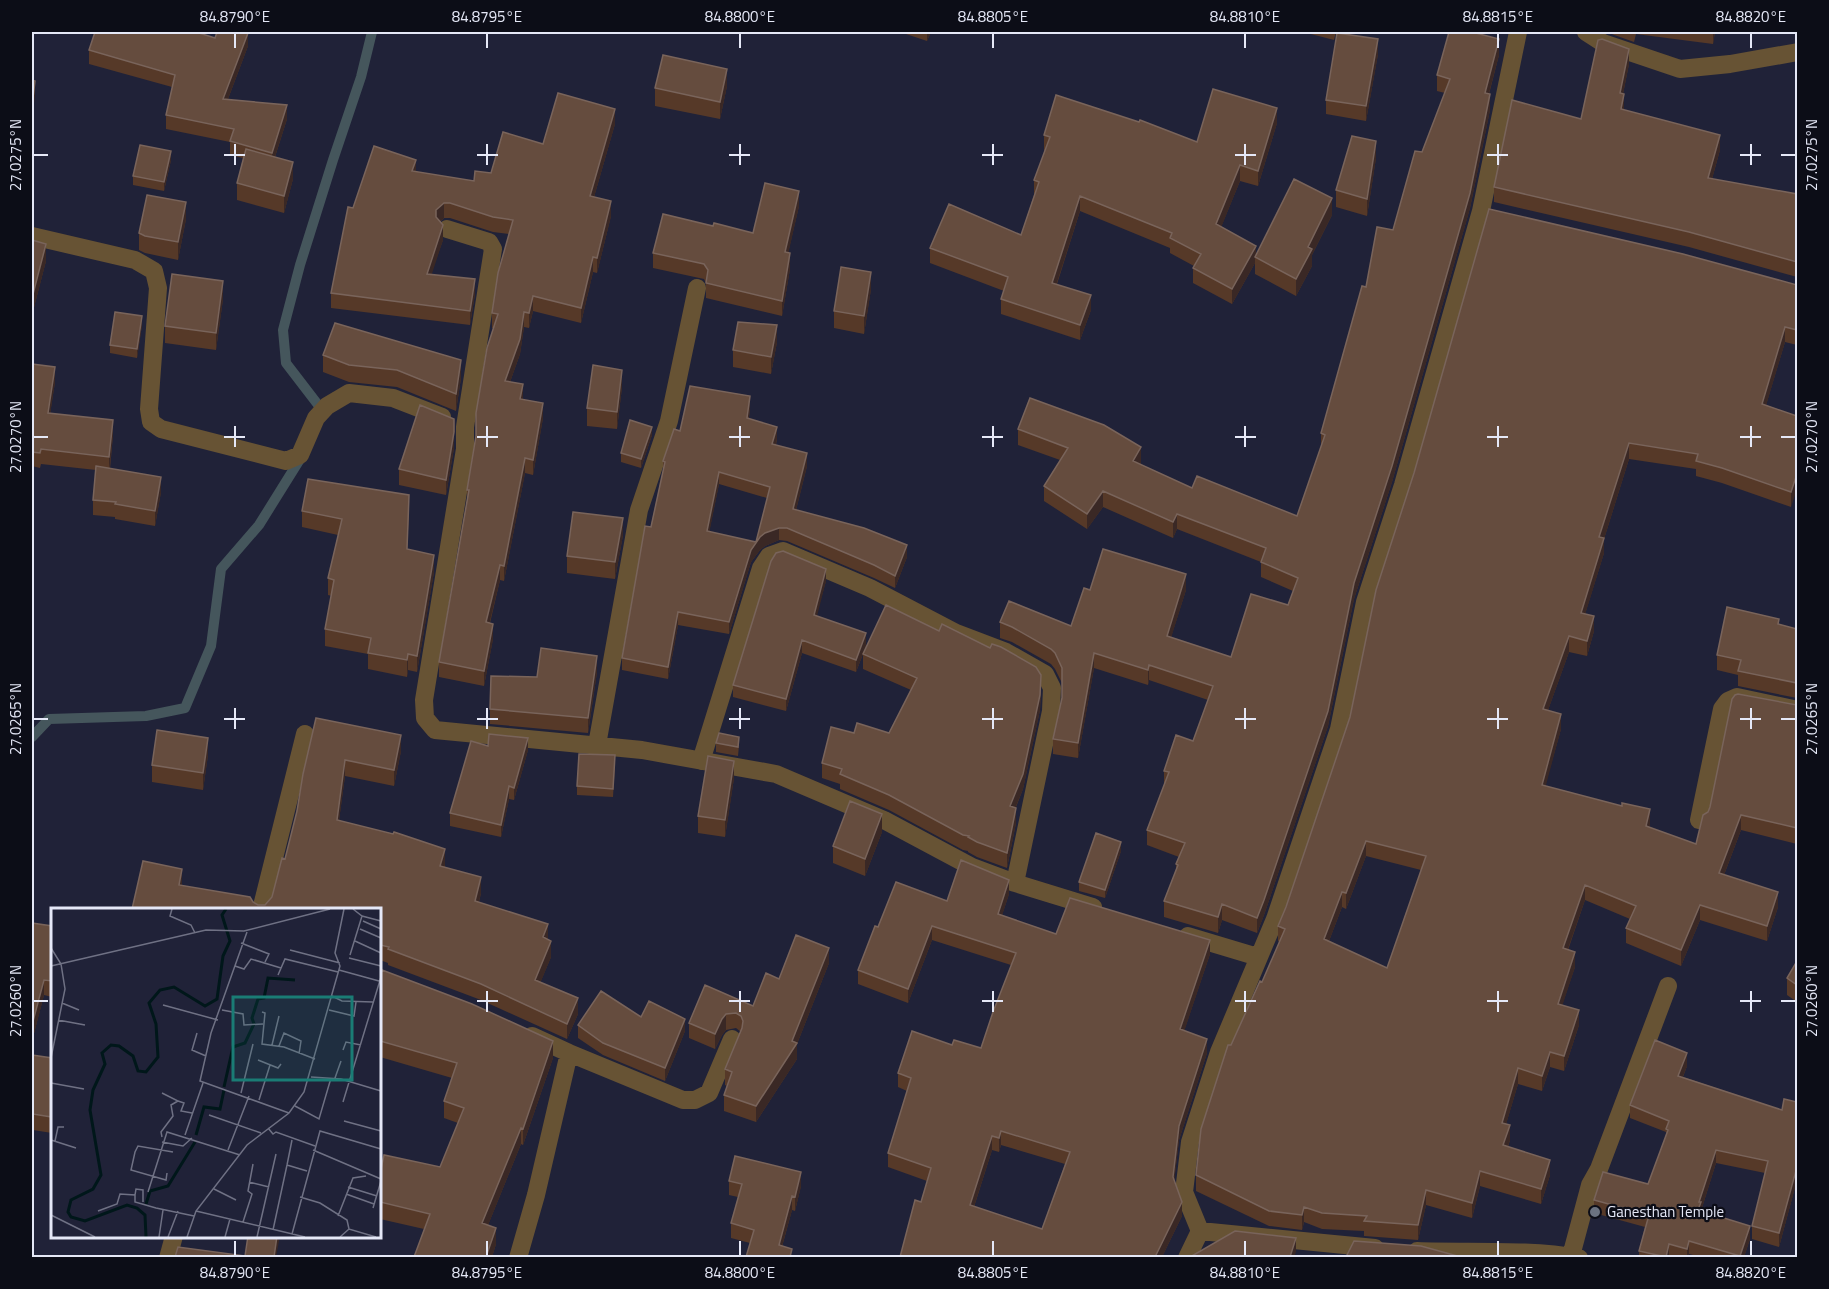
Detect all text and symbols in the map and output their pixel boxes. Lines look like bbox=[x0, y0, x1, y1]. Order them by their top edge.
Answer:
text: 84.8790°E bbox=[200, 5, 270, 28]
text: 84.8795°E bbox=[452, 5, 522, 28]
text: 84.8800°E bbox=[705, 5, 775, 28]
text: 84.8805°E bbox=[958, 5, 1028, 28]
text: 84.8810°E bbox=[1210, 5, 1280, 28]
text: 84.8815°E bbox=[1463, 5, 1533, 28]
text: 84.8820°E bbox=[1716, 5, 1786, 28]
text: 27.0275°N bbox=[4, 119, 27, 191]
text: 27.0275°N bbox=[1800, 119, 1823, 191]
text: 27.0270°N bbox=[4, 401, 27, 473]
text: 27.0270°N bbox=[1800, 401, 1823, 473]
text: 27.0265°N bbox=[4, 683, 27, 755]
text: 27.0265°N bbox=[1800, 683, 1823, 755]
inset map bbox=[51, 908, 381, 1238]
text: 27.0260°N bbox=[4, 965, 27, 1037]
text: 27.0260°N bbox=[1800, 965, 1823, 1037]
place label: Ganesthan Temple bbox=[1607, 1200, 1724, 1223]
marker: Ganesthan Temple bbox=[1588, 1205, 1602, 1219]
text: 84.8790°E bbox=[200, 1261, 270, 1284]
text: 84.8795°E bbox=[452, 1261, 522, 1284]
text: 84.8800°E bbox=[705, 1261, 775, 1284]
text: 84.8805°E bbox=[958, 1261, 1028, 1284]
text: 84.8810°E bbox=[1210, 1261, 1280, 1284]
text: 84.8815°E bbox=[1463, 1261, 1533, 1284]
text: 84.8820°E bbox=[1716, 1261, 1786, 1284]

